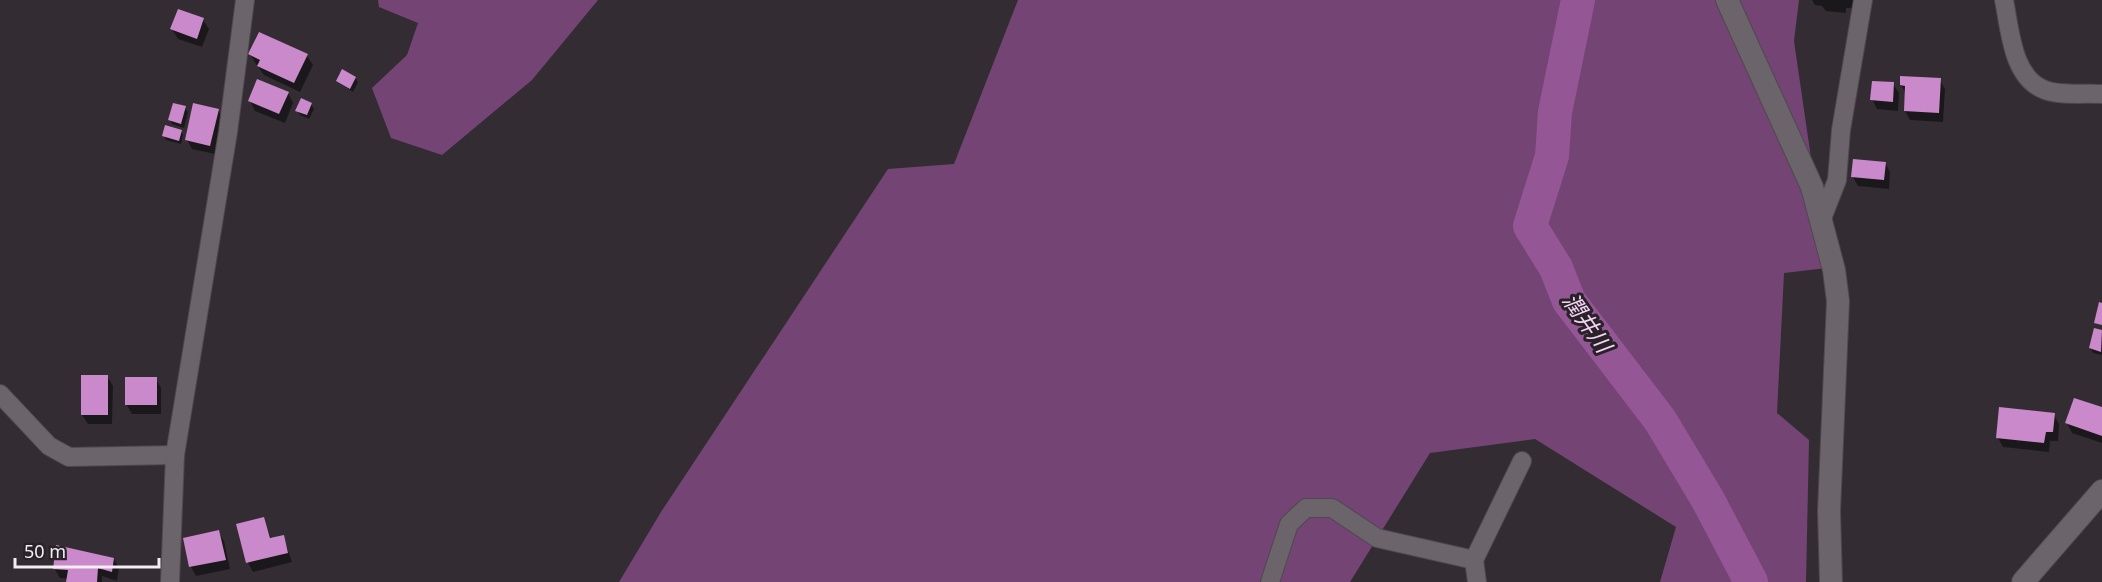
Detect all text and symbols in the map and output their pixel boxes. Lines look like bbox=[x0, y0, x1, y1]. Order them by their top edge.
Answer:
water label: 潤井川 bbox=[1557, 286, 1620, 359]
scale bar bbox=[15, 531, 159, 569]
text: 50 m bbox=[24, 539, 66, 563]

